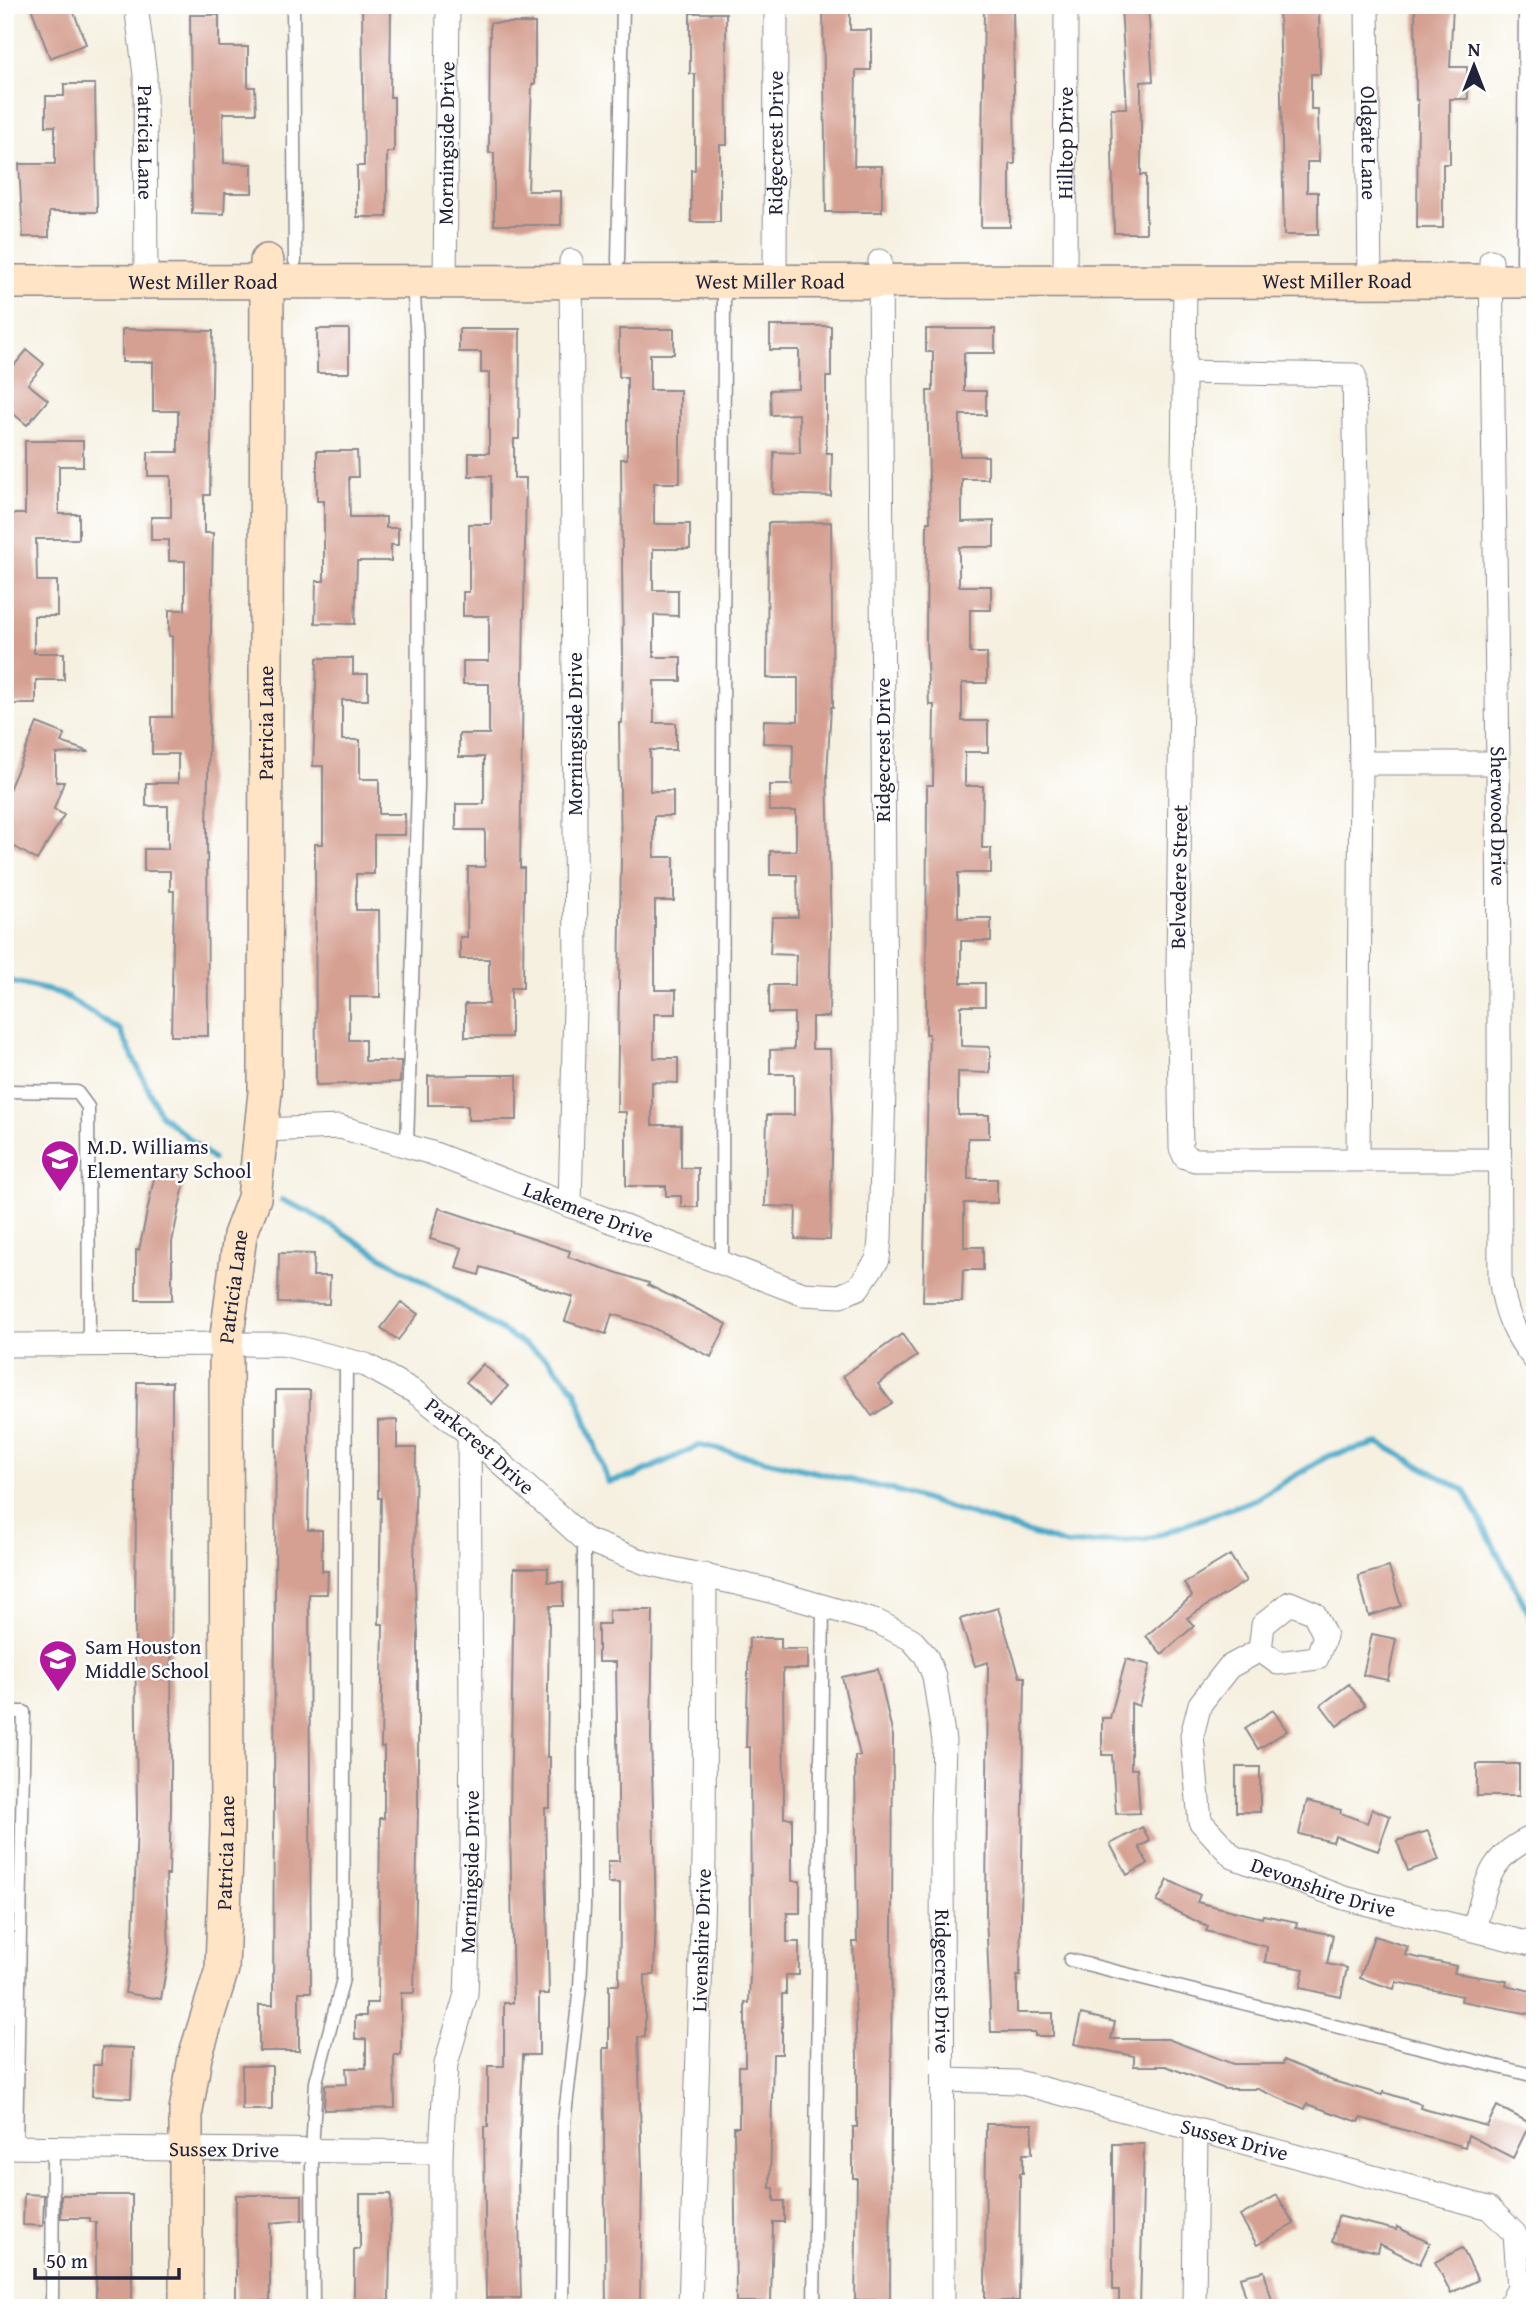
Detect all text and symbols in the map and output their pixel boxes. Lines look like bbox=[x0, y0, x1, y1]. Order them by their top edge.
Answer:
north arrow bbox=[1438, 32, 1508, 102]
text: N bbox=[1468, 35, 1481, 63]
street label: Morningside Drive bbox=[430, 61, 462, 225]
street label: Ridgecrest Drive bbox=[759, 71, 791, 215]
street label: Patricia Lane bbox=[130, 85, 162, 200]
street label: Hilltop Drive bbox=[1049, 86, 1081, 200]
street label: Oldgate Lane bbox=[1353, 86, 1385, 200]
street label: West Miller Road bbox=[695, 265, 845, 297]
street label: West Miller Road bbox=[1262, 265, 1412, 296]
street label: West Miller Road bbox=[128, 266, 278, 297]
street label: Morningside Drive bbox=[559, 652, 590, 816]
street label: Patricia Lane bbox=[250, 665, 281, 780]
street label: Ridgecrest Drive bbox=[867, 678, 898, 822]
street label: Sherwood Drive bbox=[1483, 746, 1514, 886]
street label: Belvedere Street bbox=[1162, 804, 1195, 949]
place label: M.D. Williams Elementary School bbox=[87, 1131, 252, 1186]
school or university icon: M.D. Williams Elementary School bbox=[39, 1138, 81, 1193]
street label: Lakemere Drive bbox=[519, 1173, 658, 1251]
street label: Patricia Lane bbox=[210, 1224, 256, 1345]
street label: Parkcrest Drive bbox=[419, 1390, 542, 1502]
place label: Sam Houston Middle School bbox=[85, 1631, 209, 1686]
school or university icon: Sam Houston Middle School bbox=[37, 1638, 79, 1693]
street label: Morningside Drive bbox=[452, 1790, 487, 1954]
street label: Patricia Lane bbox=[208, 1795, 242, 1911]
street label: Devonshire Drive bbox=[1246, 1849, 1399, 1925]
street label: Livenshire Drive bbox=[683, 1868, 719, 2013]
street label: Ridgecrest Drive bbox=[927, 1909, 958, 2054]
street label: Sussex Drive bbox=[1177, 2110, 1292, 2169]
street label: Sussex Drive bbox=[169, 2133, 279, 2165]
scale bar bbox=[35, 2236, 178, 2280]
text: 50 m bbox=[46, 2245, 88, 2276]

